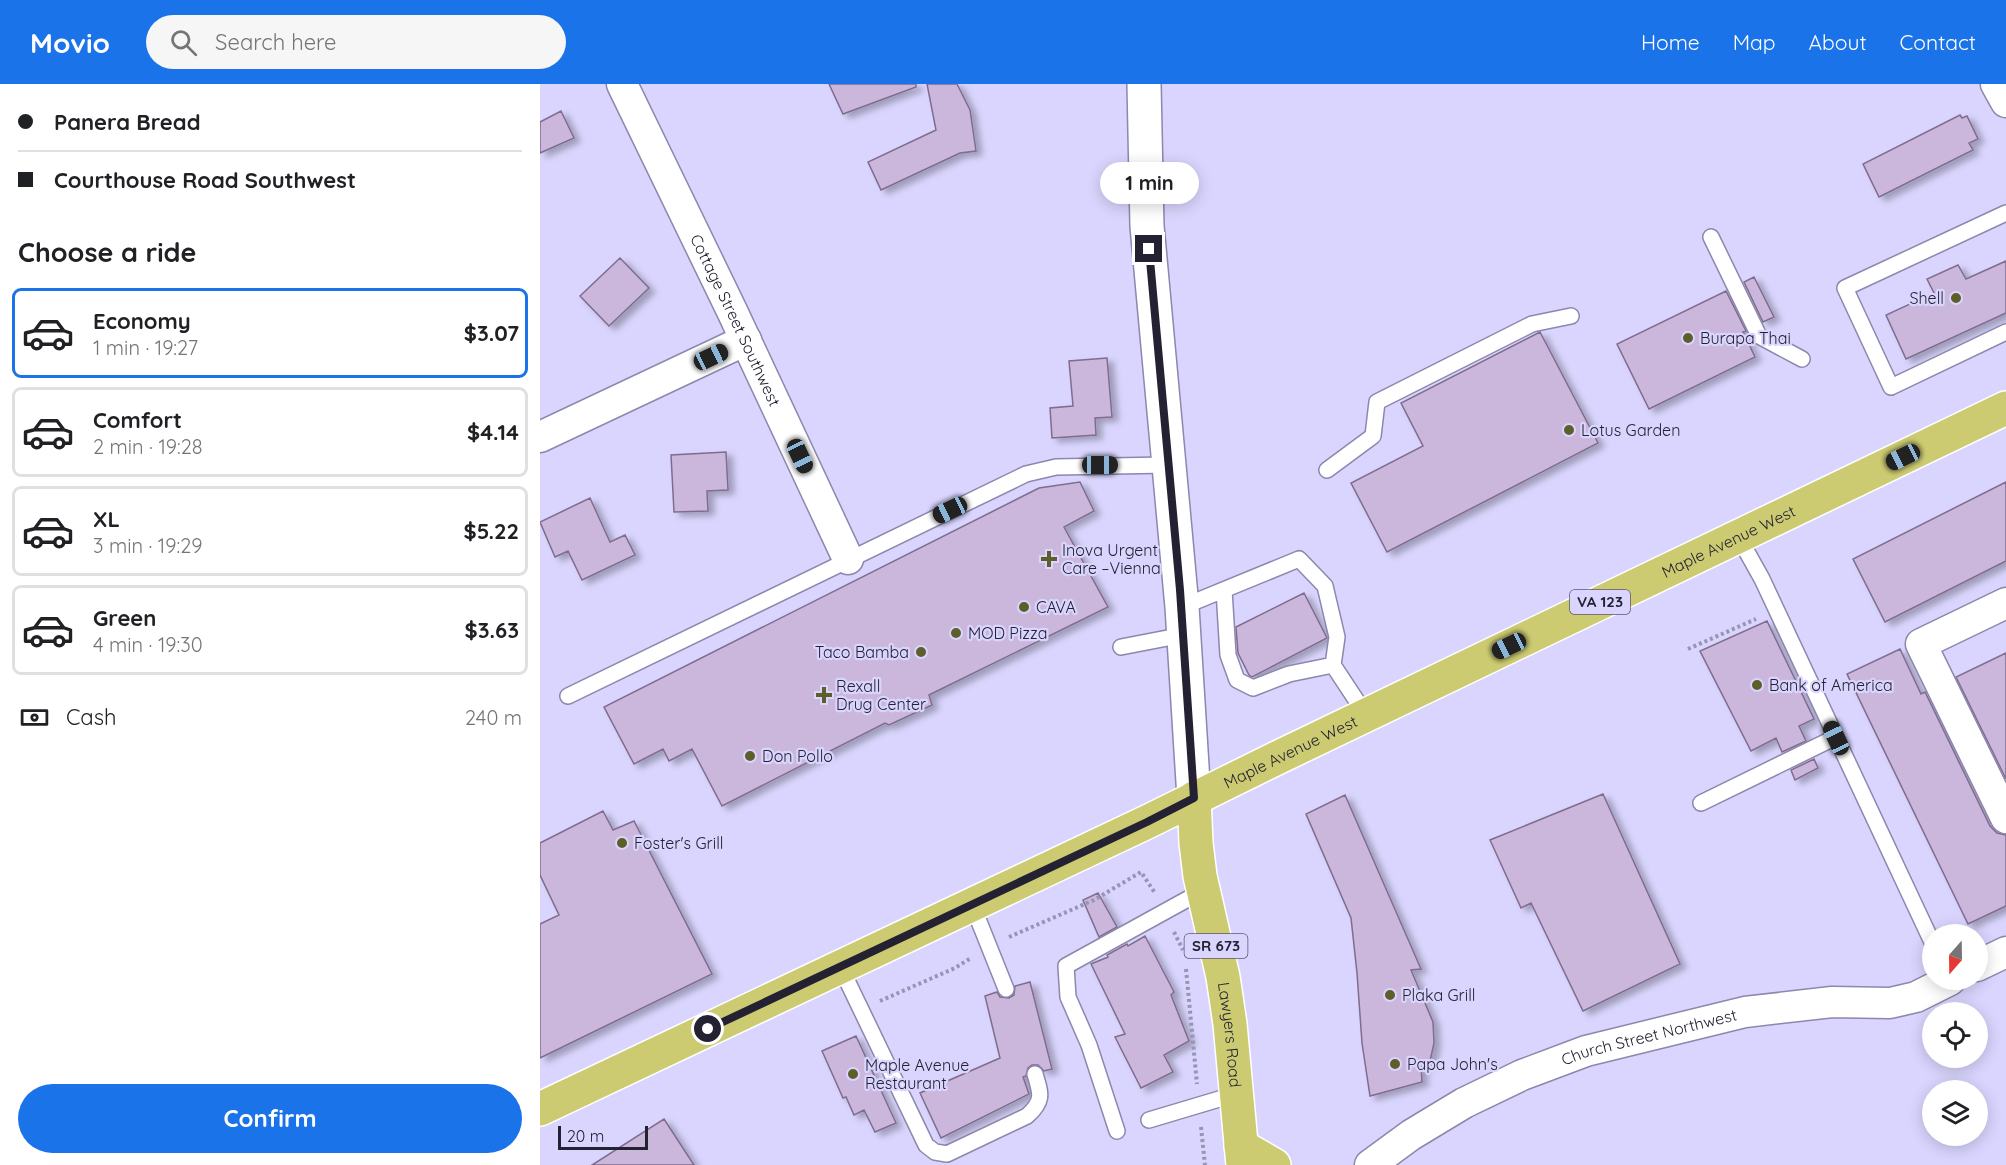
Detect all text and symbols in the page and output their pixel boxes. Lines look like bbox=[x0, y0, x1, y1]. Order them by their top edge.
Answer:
search box bbox=[146, 15, 566, 69]
text: Movio bbox=[30, 25, 110, 60]
icon: search bbox=[167, 26, 200, 59]
text: Search here bbox=[215, 28, 337, 56]
text: Home bbox=[1641, 29, 1700, 55]
text: Map bbox=[1733, 29, 1776, 55]
text: About bbox=[1809, 29, 1867, 55]
text: Contact bbox=[1900, 29, 1976, 55]
text: Panera Bread bbox=[54, 108, 201, 136]
callout: 1 min bbox=[1100, 162, 1198, 204]
text: Courthouse Road Southwest bbox=[54, 166, 356, 194]
text: 1 min bbox=[1125, 170, 1174, 195]
street label: Cottage Street Southwest bbox=[686, 231, 785, 409]
text: Choose a ride bbox=[18, 235, 196, 269]
route end bbox=[1135, 235, 1162, 262]
place label: Shell bbox=[1910, 288, 1944, 308]
marker: Shell bbox=[1949, 291, 1963, 305]
icon: car bbox=[21, 306, 75, 360]
text: Economy bbox=[93, 307, 191, 335]
text: $3.07 bbox=[464, 319, 519, 347]
place label: Burapa Thai bbox=[1700, 328, 1791, 348]
marker: Burapa Thai bbox=[1681, 331, 1695, 345]
text: 1 min · 19:27 bbox=[93, 335, 198, 360]
car bbox=[691, 341, 731, 373]
icon: car bbox=[21, 405, 75, 459]
text: Comfort bbox=[93, 406, 182, 434]
text: $4.14 bbox=[467, 418, 519, 446]
place label: Lotus Garden bbox=[1581, 420, 1680, 440]
marker: Lotus Garden bbox=[1562, 423, 1576, 437]
text: 2 min · 19:28 bbox=[93, 434, 203, 459]
car bbox=[784, 436, 816, 476]
car bbox=[1883, 441, 1923, 473]
car bbox=[1082, 456, 1118, 474]
car bbox=[930, 494, 970, 526]
street label: Maple Avenue West bbox=[1658, 501, 1798, 582]
icon: car bbox=[21, 504, 75, 558]
text: XL bbox=[93, 505, 120, 533]
text: $5.22 bbox=[464, 517, 519, 545]
text: 3 min · 19:29 bbox=[93, 533, 202, 558]
place label: Inova Urgent Care –Vienna bbox=[1062, 540, 1161, 578]
marker: Inova Urgent Care –Vienna bbox=[1040, 550, 1058, 568]
road number: VA 123 bbox=[1570, 590, 1630, 614]
place label: CAVA bbox=[1036, 597, 1076, 617]
marker: CAVA bbox=[1017, 600, 1031, 614]
icon: car bbox=[21, 603, 75, 657]
text: Green bbox=[93, 604, 156, 632]
text: $3.63 bbox=[465, 616, 519, 644]
place label: MOD Pizza bbox=[968, 623, 1047, 643]
marker: MOD Pizza bbox=[949, 626, 963, 640]
car bbox=[1489, 630, 1529, 662]
text: 4 min · 19:30 bbox=[93, 632, 203, 657]
place label: Taco Bamba bbox=[815, 642, 909, 662]
marker: Taco Bamba bbox=[914, 645, 928, 659]
place label: Bank of America bbox=[1769, 675, 1893, 695]
place label: Rexall Drug Center bbox=[836, 676, 926, 714]
marker: Bank of America bbox=[1750, 678, 1764, 692]
marker: Rexall Drug Center bbox=[817, 688, 831, 702]
icon: cash bbox=[18, 701, 51, 734]
text: Cash bbox=[66, 703, 117, 731]
text: 240 m bbox=[465, 705, 522, 730]
street label: Maple Avenue West bbox=[1220, 711, 1360, 793]
car bbox=[1820, 718, 1852, 758]
place label: Don Pollo bbox=[762, 746, 833, 766]
marker: Don Pollo bbox=[743, 749, 757, 763]
place label: Foster's Grill bbox=[634, 833, 724, 853]
marker: Foster's Grill bbox=[615, 836, 629, 850]
north arrow bbox=[1922, 924, 1988, 990]
map controls bbox=[1922, 924, 1988, 1146]
road number: SR 673 bbox=[1184, 934, 1248, 958]
street label: Lawyers Road bbox=[1214, 981, 1246, 1088]
place label: Plaka Grill bbox=[1402, 985, 1476, 1005]
marker: Plaka Grill bbox=[1383, 988, 1397, 1002]
button: locate bbox=[1922, 1002, 1988, 1068]
street label: Church Street Northwest bbox=[1558, 1004, 1739, 1069]
route start bbox=[694, 1015, 721, 1042]
place label: Papa John's bbox=[1407, 1054, 1498, 1074]
place label: Maple Avenue Restaurant bbox=[865, 1055, 969, 1093]
marker: Papa John's bbox=[1388, 1057, 1402, 1071]
marker: Maple Avenue Restaurant bbox=[846, 1067, 860, 1081]
button: layers bbox=[1922, 1080, 1988, 1146]
button: Confirm bbox=[18, 1084, 522, 1153]
scale bar bbox=[558, 1123, 648, 1150]
text: 20 m bbox=[567, 1126, 604, 1146]

